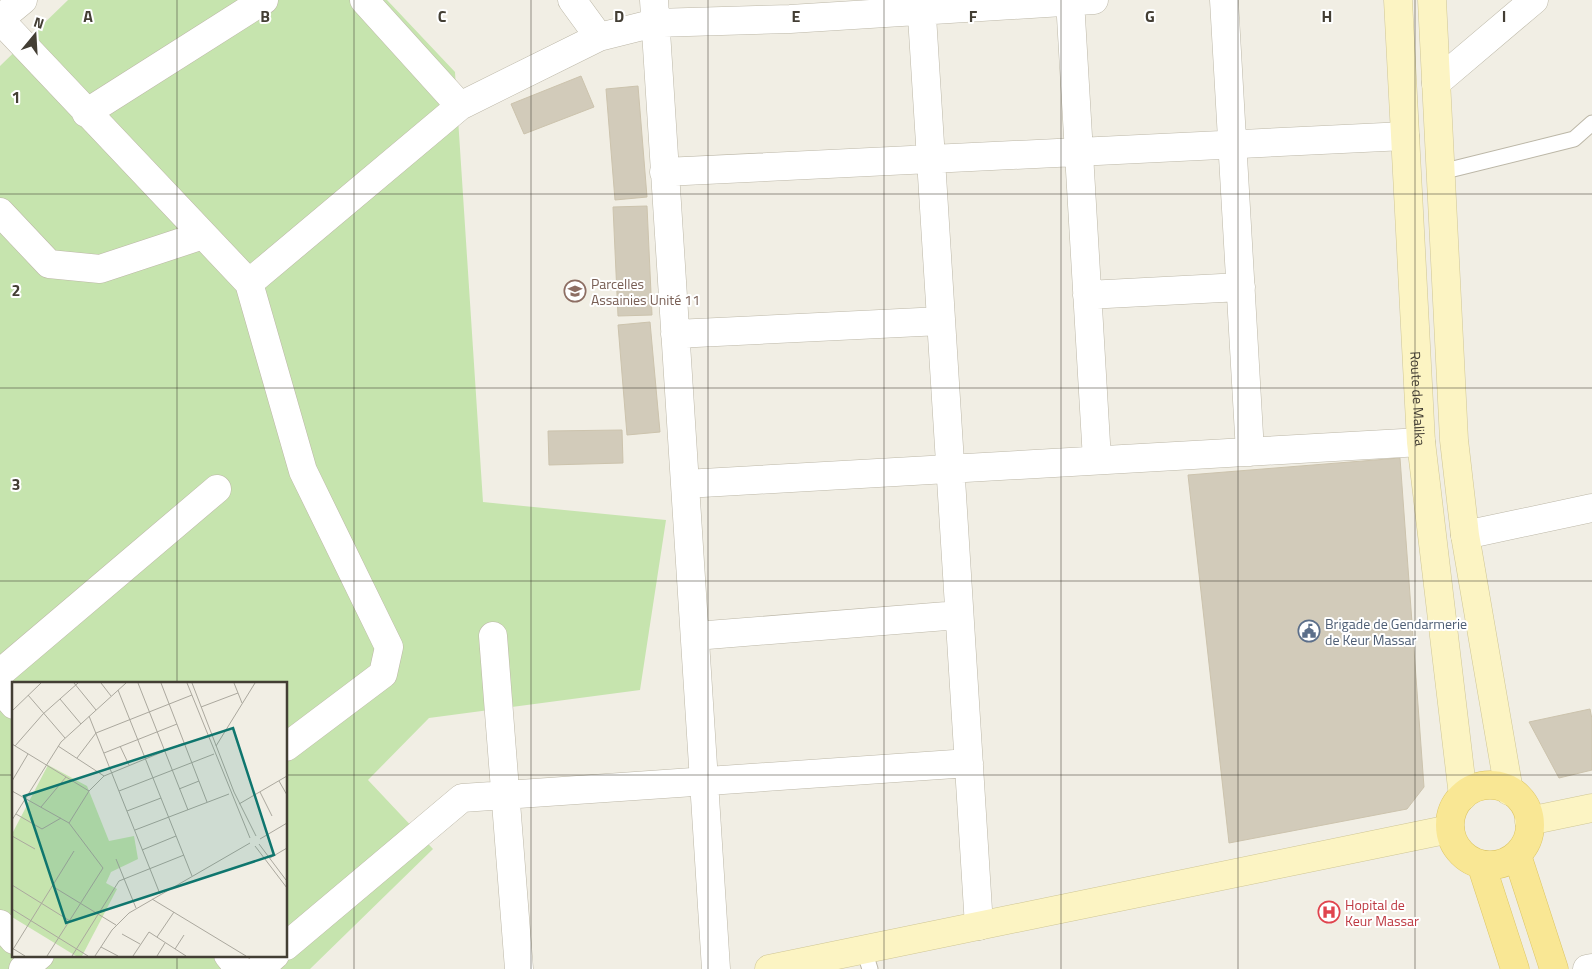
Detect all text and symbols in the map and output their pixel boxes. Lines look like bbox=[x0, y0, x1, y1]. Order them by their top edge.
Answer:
text: A bbox=[83, 4, 93, 28]
text: B bbox=[260, 4, 270, 28]
text: C bbox=[438, 4, 447, 28]
text: D bbox=[614, 4, 624, 28]
text: E bbox=[792, 4, 801, 28]
text: F bbox=[969, 4, 978, 28]
text: G bbox=[1145, 4, 1155, 28]
text: H bbox=[1322, 4, 1332, 28]
text: I bbox=[1502, 4, 1506, 28]
north arrow bbox=[10, 10, 60, 60]
text: N bbox=[31, 11, 47, 34]
text: 1 bbox=[12, 85, 20, 109]
place label: Parcelles Assainies Unité 11 bbox=[591, 273, 700, 310]
text: 2 bbox=[12, 278, 20, 302]
school or university icon: Parcelles Assainies Unité 11 bbox=[563, 279, 587, 303]
street label: Route de Malika bbox=[1406, 351, 1432, 447]
text: 3 bbox=[12, 472, 20, 496]
place label: Brigade de Gendarmerie de Keur Massar bbox=[1325, 613, 1467, 650]
public building icon: Brigade de Gendarmerie de Keur Massar bbox=[1297, 619, 1321, 643]
inset map bbox=[12, 682, 288, 956]
place label: Hopital de Keur Massar bbox=[1345, 894, 1419, 931]
hospital icon: Hopital de Keur Massar bbox=[1317, 900, 1341, 924]

